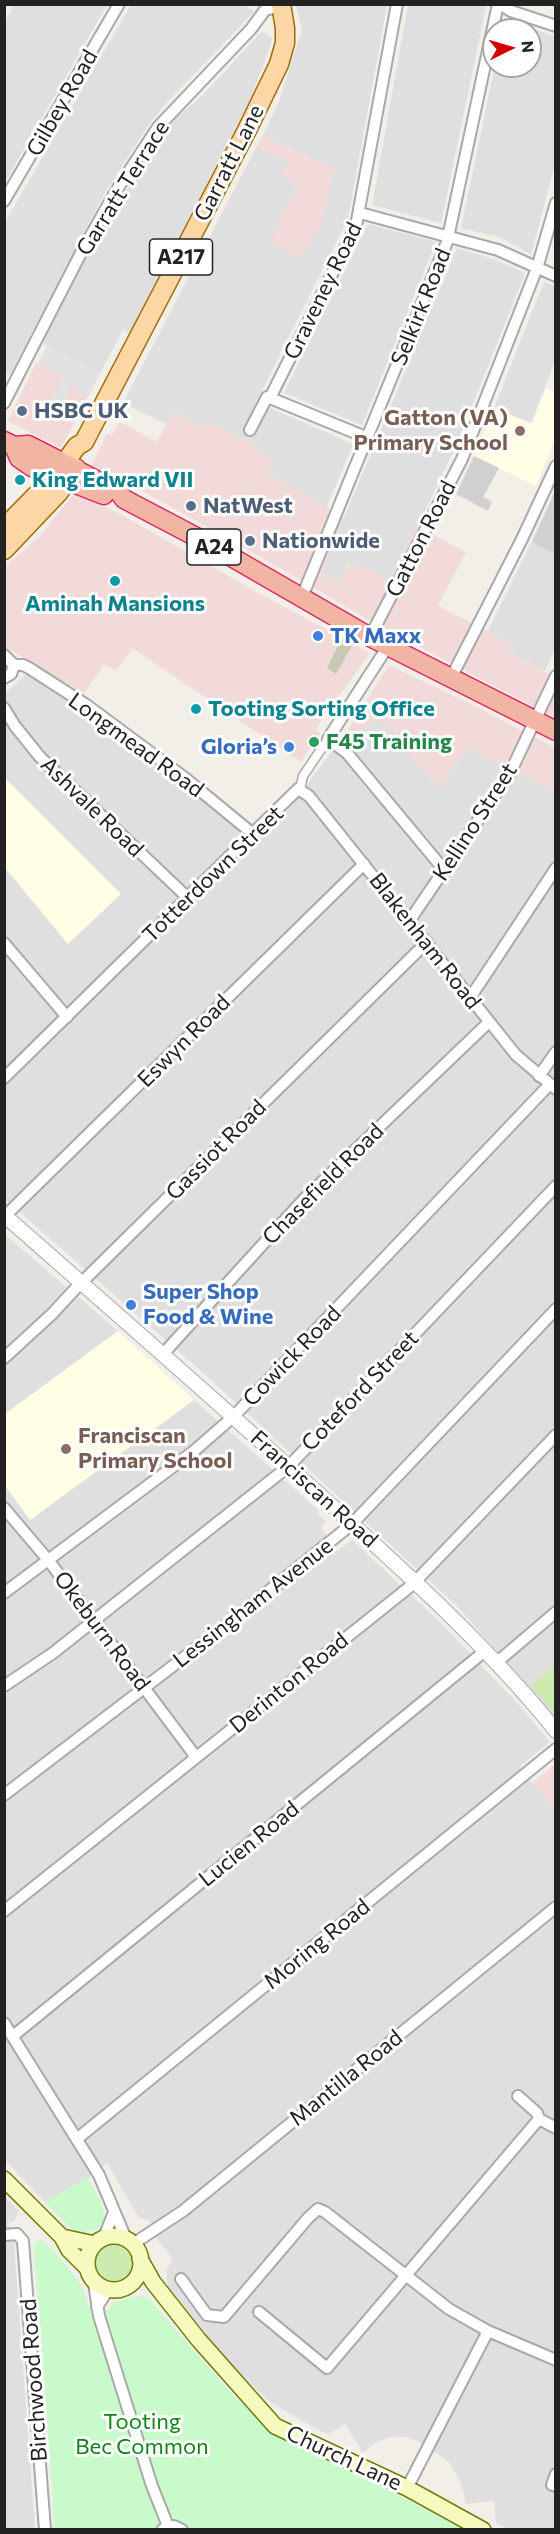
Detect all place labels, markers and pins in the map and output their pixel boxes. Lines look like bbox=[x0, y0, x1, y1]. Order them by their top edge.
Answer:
place label: HSBC UK bbox=[34, 398, 129, 424]
marker: HSBC UK bbox=[15, 404, 29, 418]
place label: Gatton (VA) Primary School bbox=[353, 405, 508, 457]
marker: Gatton (VA) Primary School bbox=[513, 424, 527, 438]
place label: King Edward VII bbox=[32, 467, 193, 493]
marker: King Edward VII bbox=[13, 473, 27, 487]
place label: NatWest bbox=[203, 493, 293, 519]
marker: NatWest bbox=[184, 499, 198, 513]
place label: Nationwide bbox=[262, 528, 380, 554]
marker: Nationwide bbox=[243, 534, 257, 548]
marker: Aminah Mansions bbox=[108, 574, 122, 588]
place label: Aminah Mansions bbox=[25, 591, 205, 617]
place label: TK Maxx bbox=[330, 623, 421, 649]
marker: TK Maxx bbox=[311, 629, 325, 643]
place label: Tooting Sorting Office bbox=[208, 696, 435, 722]
marker: Tooting Sorting Office bbox=[189, 702, 203, 716]
place label: F45 Training bbox=[326, 729, 452, 755]
place label: Gloria’s bbox=[201, 734, 277, 760]
marker: F45 Training bbox=[307, 735, 321, 749]
marker: Gloria’s bbox=[282, 740, 296, 754]
place label: Super Shop Food & Wine bbox=[143, 1279, 273, 1330]
marker: Super Shop Food & Wine bbox=[124, 1298, 138, 1312]
place label: Franciscan Primary School bbox=[78, 1423, 233, 1474]
marker: Franciscan Primary School bbox=[59, 1442, 73, 1456]

